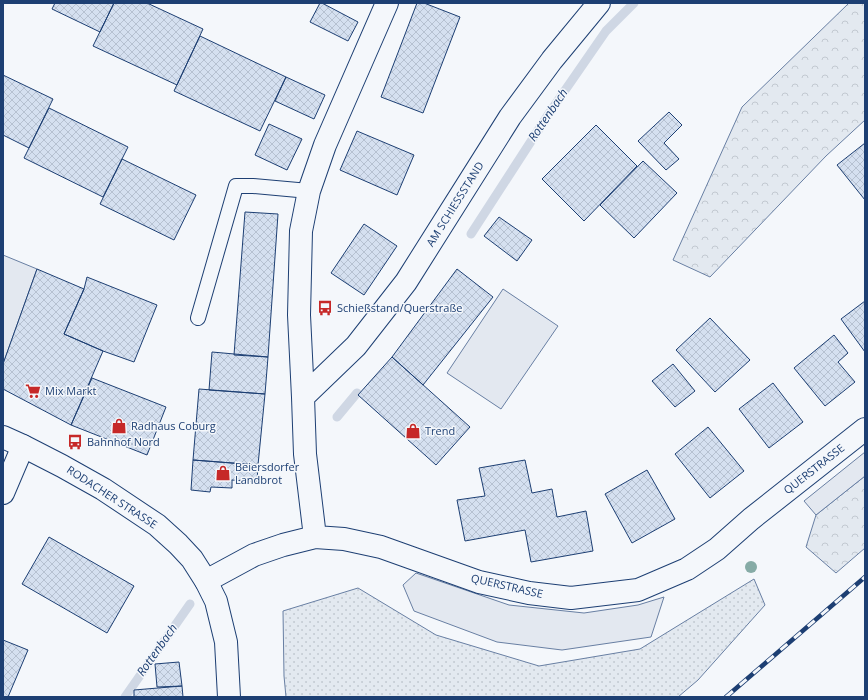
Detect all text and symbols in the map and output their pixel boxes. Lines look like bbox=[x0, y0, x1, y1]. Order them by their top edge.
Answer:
water label: Rottenbach bbox=[524, 85, 572, 145]
street label: AM SCHIESSSTAND bbox=[422, 158, 487, 249]
bus stop icon: Schießstand/Querstraße bbox=[316, 299, 334, 317]
place label: Schießstand/Querstraße bbox=[337, 300, 462, 315]
supermarket icon: Mix Markt bbox=[24, 382, 42, 400]
place label: Mix Markt bbox=[45, 383, 97, 398]
shop icon: Radhaus Coburg bbox=[110, 417, 128, 435]
place label: Radhaus Coburg bbox=[131, 418, 216, 433]
shop icon: Trend bbox=[404, 422, 422, 440]
place label: Trend bbox=[425, 423, 455, 438]
bus stop icon: Bahnhof Nord bbox=[66, 433, 84, 451]
place label: Bahnhof Nord bbox=[87, 434, 160, 449]
street label: QUERSTRASSE bbox=[780, 440, 847, 497]
place label: Beiersdorfer Landbrot bbox=[235, 459, 300, 487]
street label: RODACHER STRASSE bbox=[64, 462, 160, 531]
shop icon: Beiersdorfer Landbrot bbox=[214, 464, 232, 482]
street label: QUERSTRASSE bbox=[470, 570, 545, 601]
water label: Rottenbach bbox=[132, 620, 181, 679]

